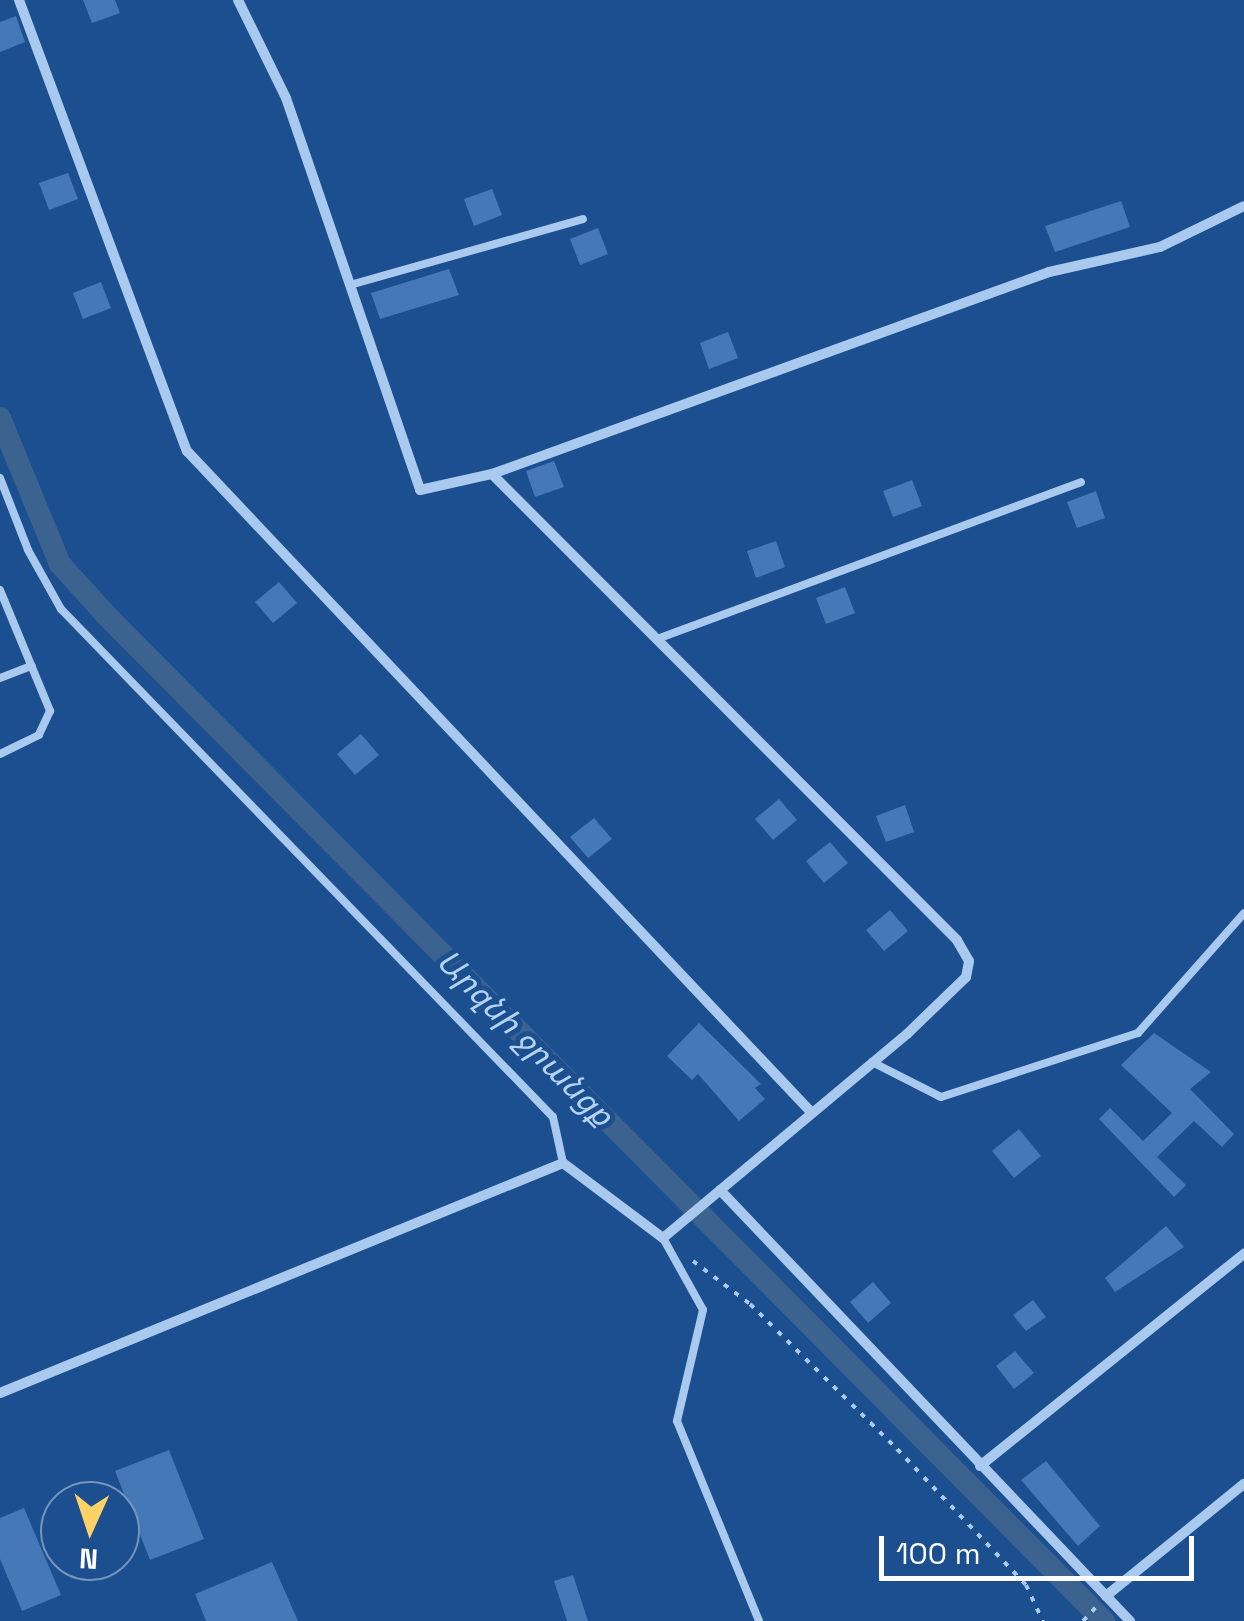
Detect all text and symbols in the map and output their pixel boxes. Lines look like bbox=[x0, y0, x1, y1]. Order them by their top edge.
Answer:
water label: Արզնի ջրանցք bbox=[429, 942, 621, 1134]
north arrow bbox=[40, 1481, 140, 1581]
scale bar bbox=[884, 1516, 1199, 1578]
text: 100 m bbox=[896, 1534, 981, 1573]
text: N bbox=[78, 1540, 99, 1577]

